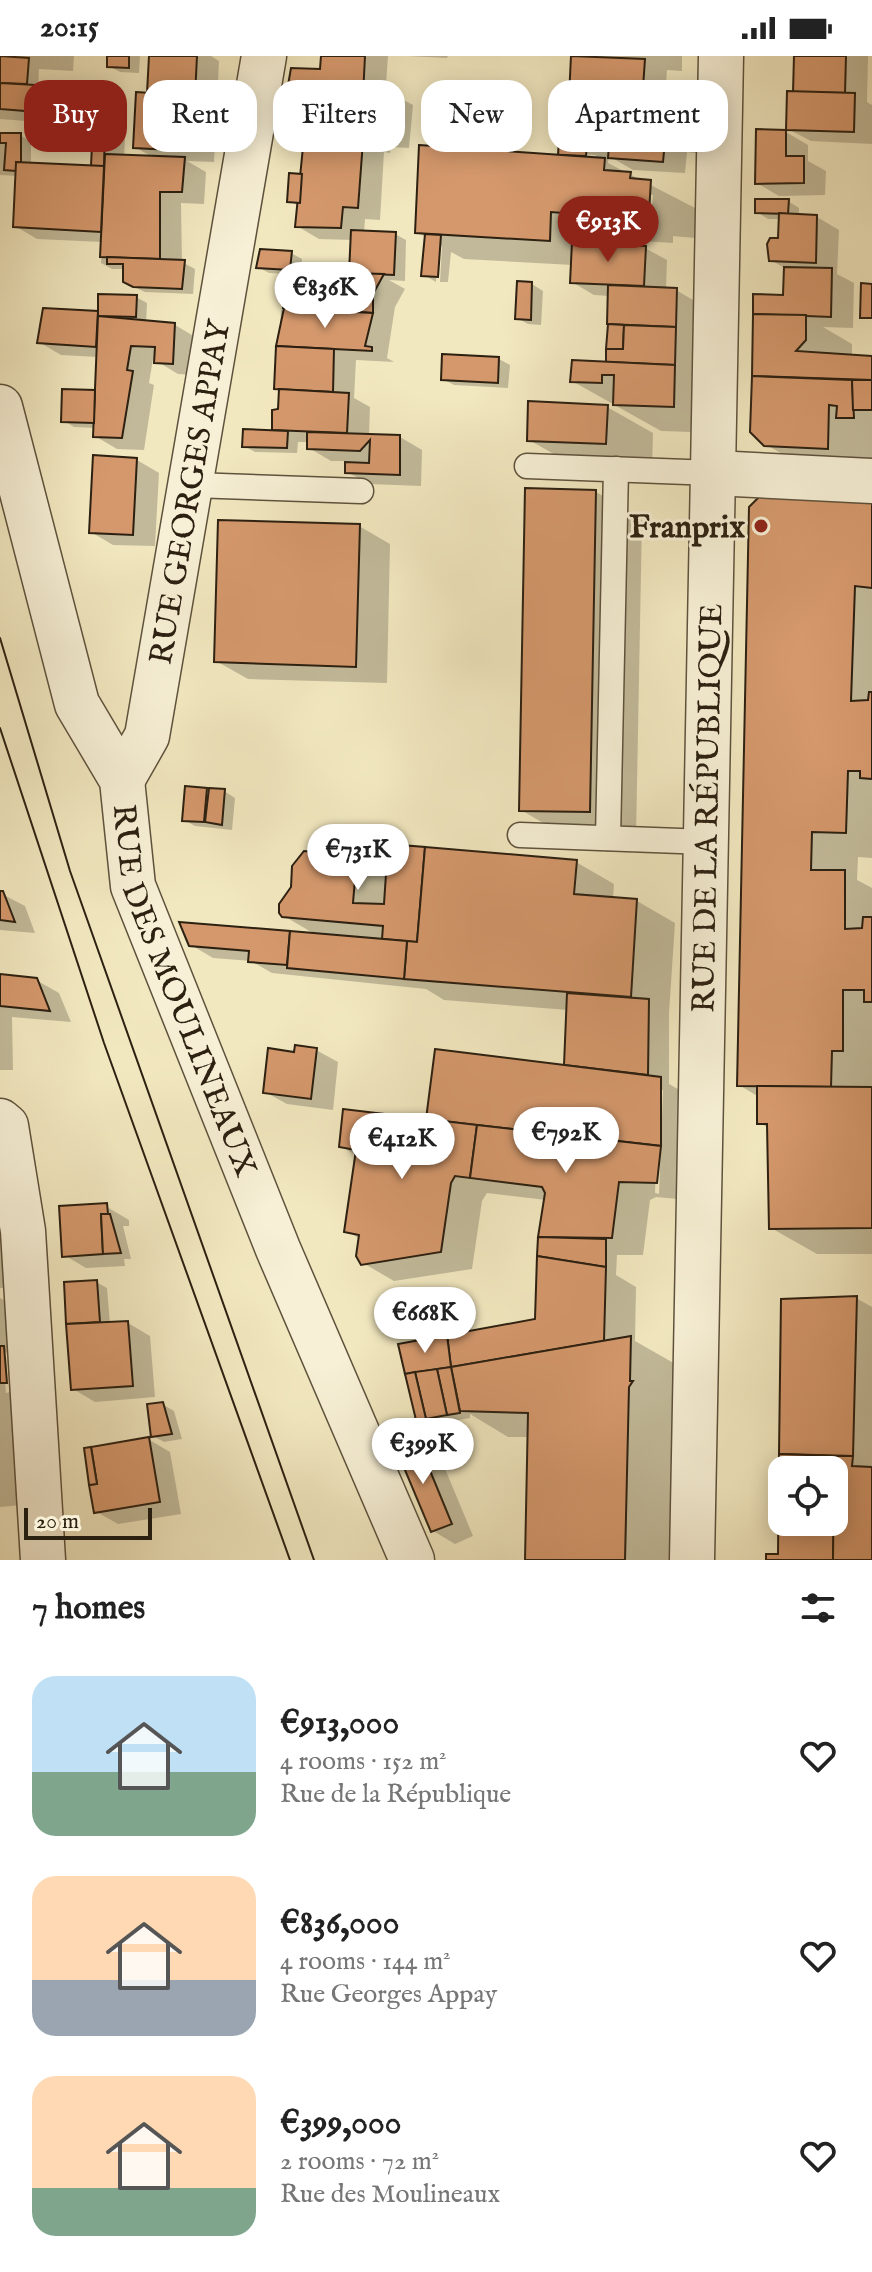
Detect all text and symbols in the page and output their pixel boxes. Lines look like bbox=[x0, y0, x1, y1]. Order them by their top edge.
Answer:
text: 20:15 bbox=[40, 9, 99, 47]
chip: Buy bbox=[24, 80, 127, 152]
chip: Rent bbox=[143, 80, 257, 152]
chip: Filters bbox=[273, 80, 405, 152]
chip: New bbox=[421, 80, 532, 152]
chip: Apartment bbox=[548, 80, 728, 152]
pin: €913K bbox=[552, 196, 664, 264]
text: €913K bbox=[576, 205, 640, 238]
pin: €836K bbox=[269, 262, 381, 330]
text: €836K bbox=[293, 271, 357, 304]
street label: RUE GEORGES APPAY bbox=[142, 316, 241, 668]
place label: Franprix bbox=[629, 508, 745, 549]
marker: Franprix bbox=[752, 517, 770, 535]
street label: RUE DE LA RÉPUBLIQUE bbox=[685, 603, 733, 1013]
street label: RUE DES MOULINEAUX bbox=[102, 802, 265, 1183]
pin: €731K bbox=[302, 824, 414, 892]
text: €731K bbox=[325, 833, 391, 866]
pin: €792K bbox=[510, 1107, 622, 1175]
pin: €412K bbox=[346, 1113, 458, 1181]
text: €792K bbox=[531, 1116, 601, 1149]
text: €412K bbox=[368, 1122, 436, 1155]
pin: €668K bbox=[369, 1287, 481, 1355]
text: €668K bbox=[392, 1296, 458, 1329]
pin: €399K bbox=[367, 1418, 479, 1486]
text: €399K bbox=[390, 1427, 456, 1460]
map controls bbox=[768, 1456, 848, 1536]
button: locate bbox=[768, 1456, 848, 1536]
scale bar bbox=[24, 1504, 152, 1540]
text: 20 m bbox=[36, 1508, 79, 1536]
icon: filters bbox=[796, 1586, 840, 1630]
text: 7 homes bbox=[32, 1587, 145, 1630]
text: €913,000 bbox=[280, 1702, 399, 1745]
icon: home bbox=[96, 1708, 192, 1804]
icon: heart bbox=[796, 1734, 840, 1778]
text: 4 rooms · 152 m² bbox=[280, 1745, 447, 1778]
text: Rue de la République bbox=[280, 1778, 511, 1811]
text: €836,000 bbox=[280, 1902, 399, 1945]
icon: home bbox=[96, 1908, 192, 2004]
icon: heart bbox=[796, 1934, 840, 1978]
text: 4 rooms · 144 m² bbox=[280, 1945, 451, 1978]
text: Rue Georges Appay bbox=[280, 1978, 497, 2011]
text: €399,000 bbox=[280, 2102, 401, 2145]
icon: home bbox=[96, 2108, 192, 2204]
icon: heart bbox=[796, 2134, 840, 2178]
text: 2 rooms · 72 m² bbox=[280, 2145, 439, 2178]
text: Rue des Moulineaux bbox=[280, 2178, 500, 2211]

